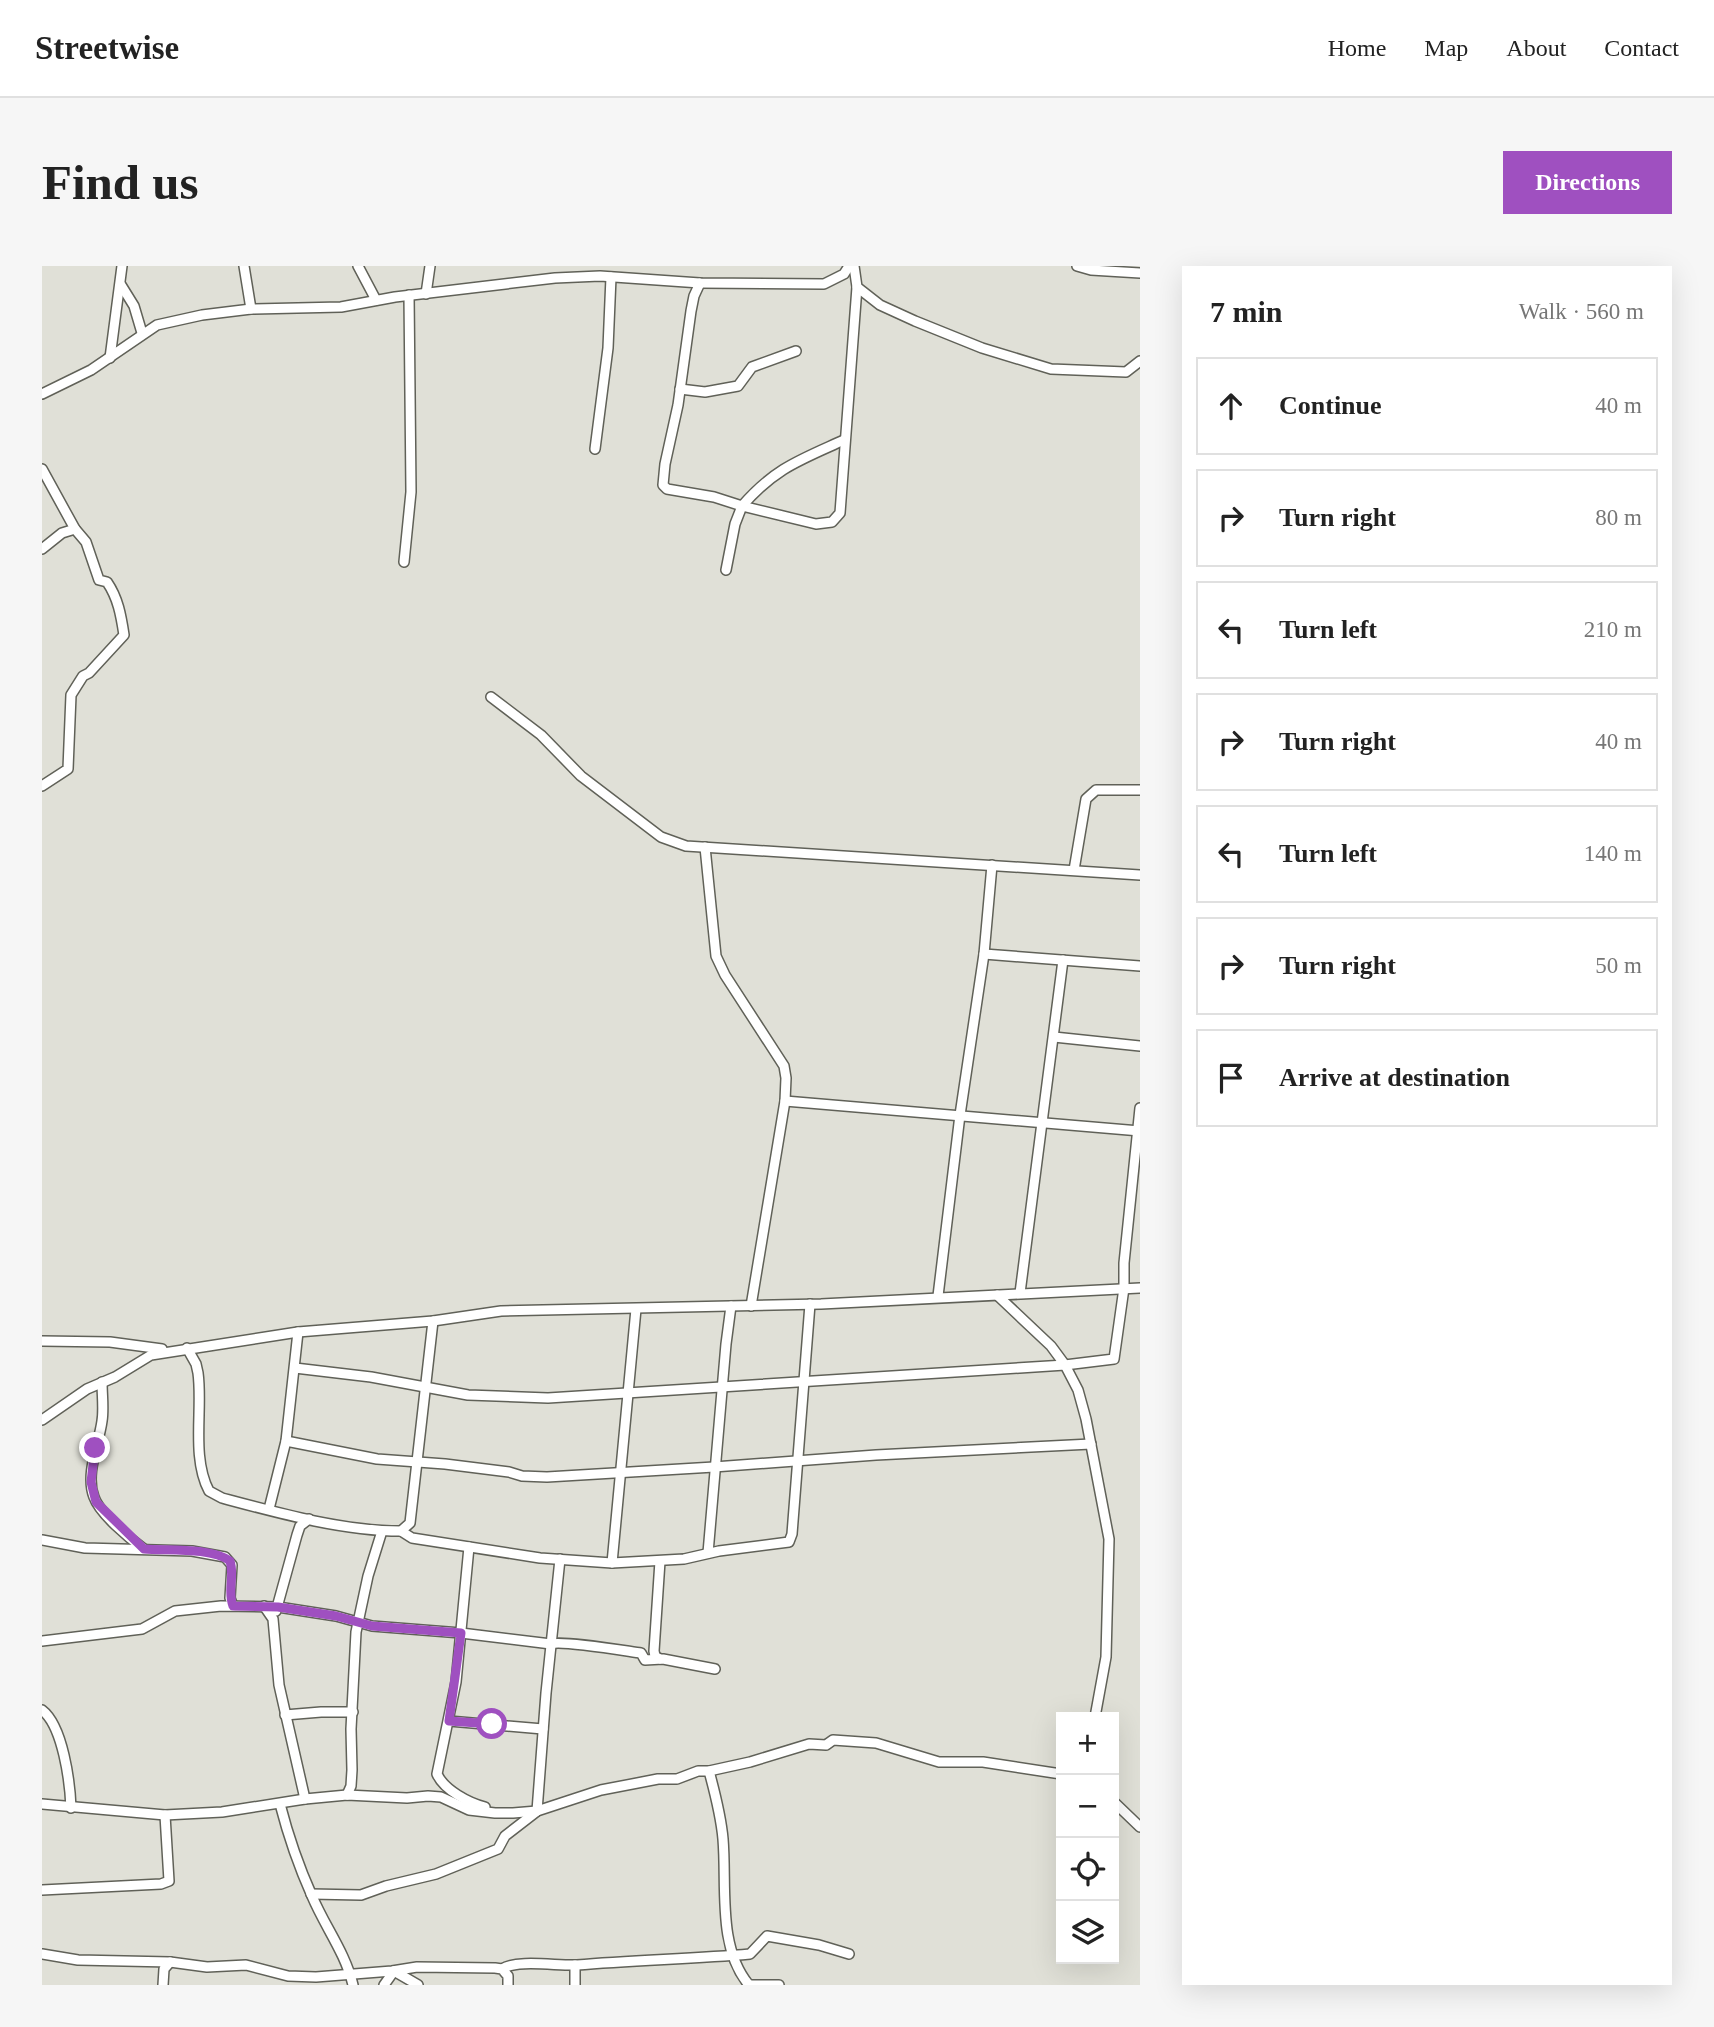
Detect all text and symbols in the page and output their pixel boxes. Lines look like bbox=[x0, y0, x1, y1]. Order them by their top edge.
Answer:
text: Streetwise bbox=[35, 30, 179, 66]
text: Home bbox=[1328, 35, 1386, 61]
text: Map bbox=[1424, 35, 1468, 61]
text: About bbox=[1506, 35, 1566, 61]
text: Contact bbox=[1604, 35, 1679, 61]
button: Directions bbox=[1503, 151, 1672, 214]
text: Find us bbox=[42, 155, 199, 210]
text: 7 min bbox=[1210, 295, 1283, 328]
text: Walk · 560 m bbox=[1519, 299, 1644, 324]
icon: ahead bbox=[1212, 387, 1250, 425]
text: Continue bbox=[1279, 391, 1382, 420]
text: 40 m bbox=[1595, 393, 1642, 418]
icon: right bbox=[1212, 499, 1250, 537]
text: Turn right bbox=[1279, 503, 1396, 532]
text: 80 m bbox=[1595, 505, 1642, 530]
icon: left bbox=[1212, 611, 1250, 649]
text: Turn left bbox=[1279, 615, 1377, 644]
text: 210 m bbox=[1584, 617, 1642, 642]
icon: right bbox=[1212, 723, 1250, 761]
text: Turn right bbox=[1279, 727, 1396, 756]
text: 40 m bbox=[1595, 729, 1642, 754]
icon: left bbox=[1212, 835, 1250, 873]
text: Turn left bbox=[1279, 839, 1377, 868]
text: 140 m bbox=[1584, 841, 1642, 866]
icon: right bbox=[1212, 947, 1250, 985]
text: Turn right bbox=[1279, 951, 1396, 980]
text: 50 m bbox=[1595, 953, 1642, 978]
icon: arrive bbox=[1212, 1059, 1250, 1097]
text: Arrive at destination bbox=[1279, 1063, 1510, 1092]
route end bbox=[79, 1432, 110, 1463]
route start bbox=[476, 1708, 507, 1739]
map controls bbox=[1056, 1712, 1119, 1964]
button: + bbox=[1056, 1712, 1119, 1775]
button: − bbox=[1056, 1775, 1119, 1838]
button: locate bbox=[1056, 1838, 1119, 1901]
button: layers bbox=[1056, 1901, 1119, 1964]

